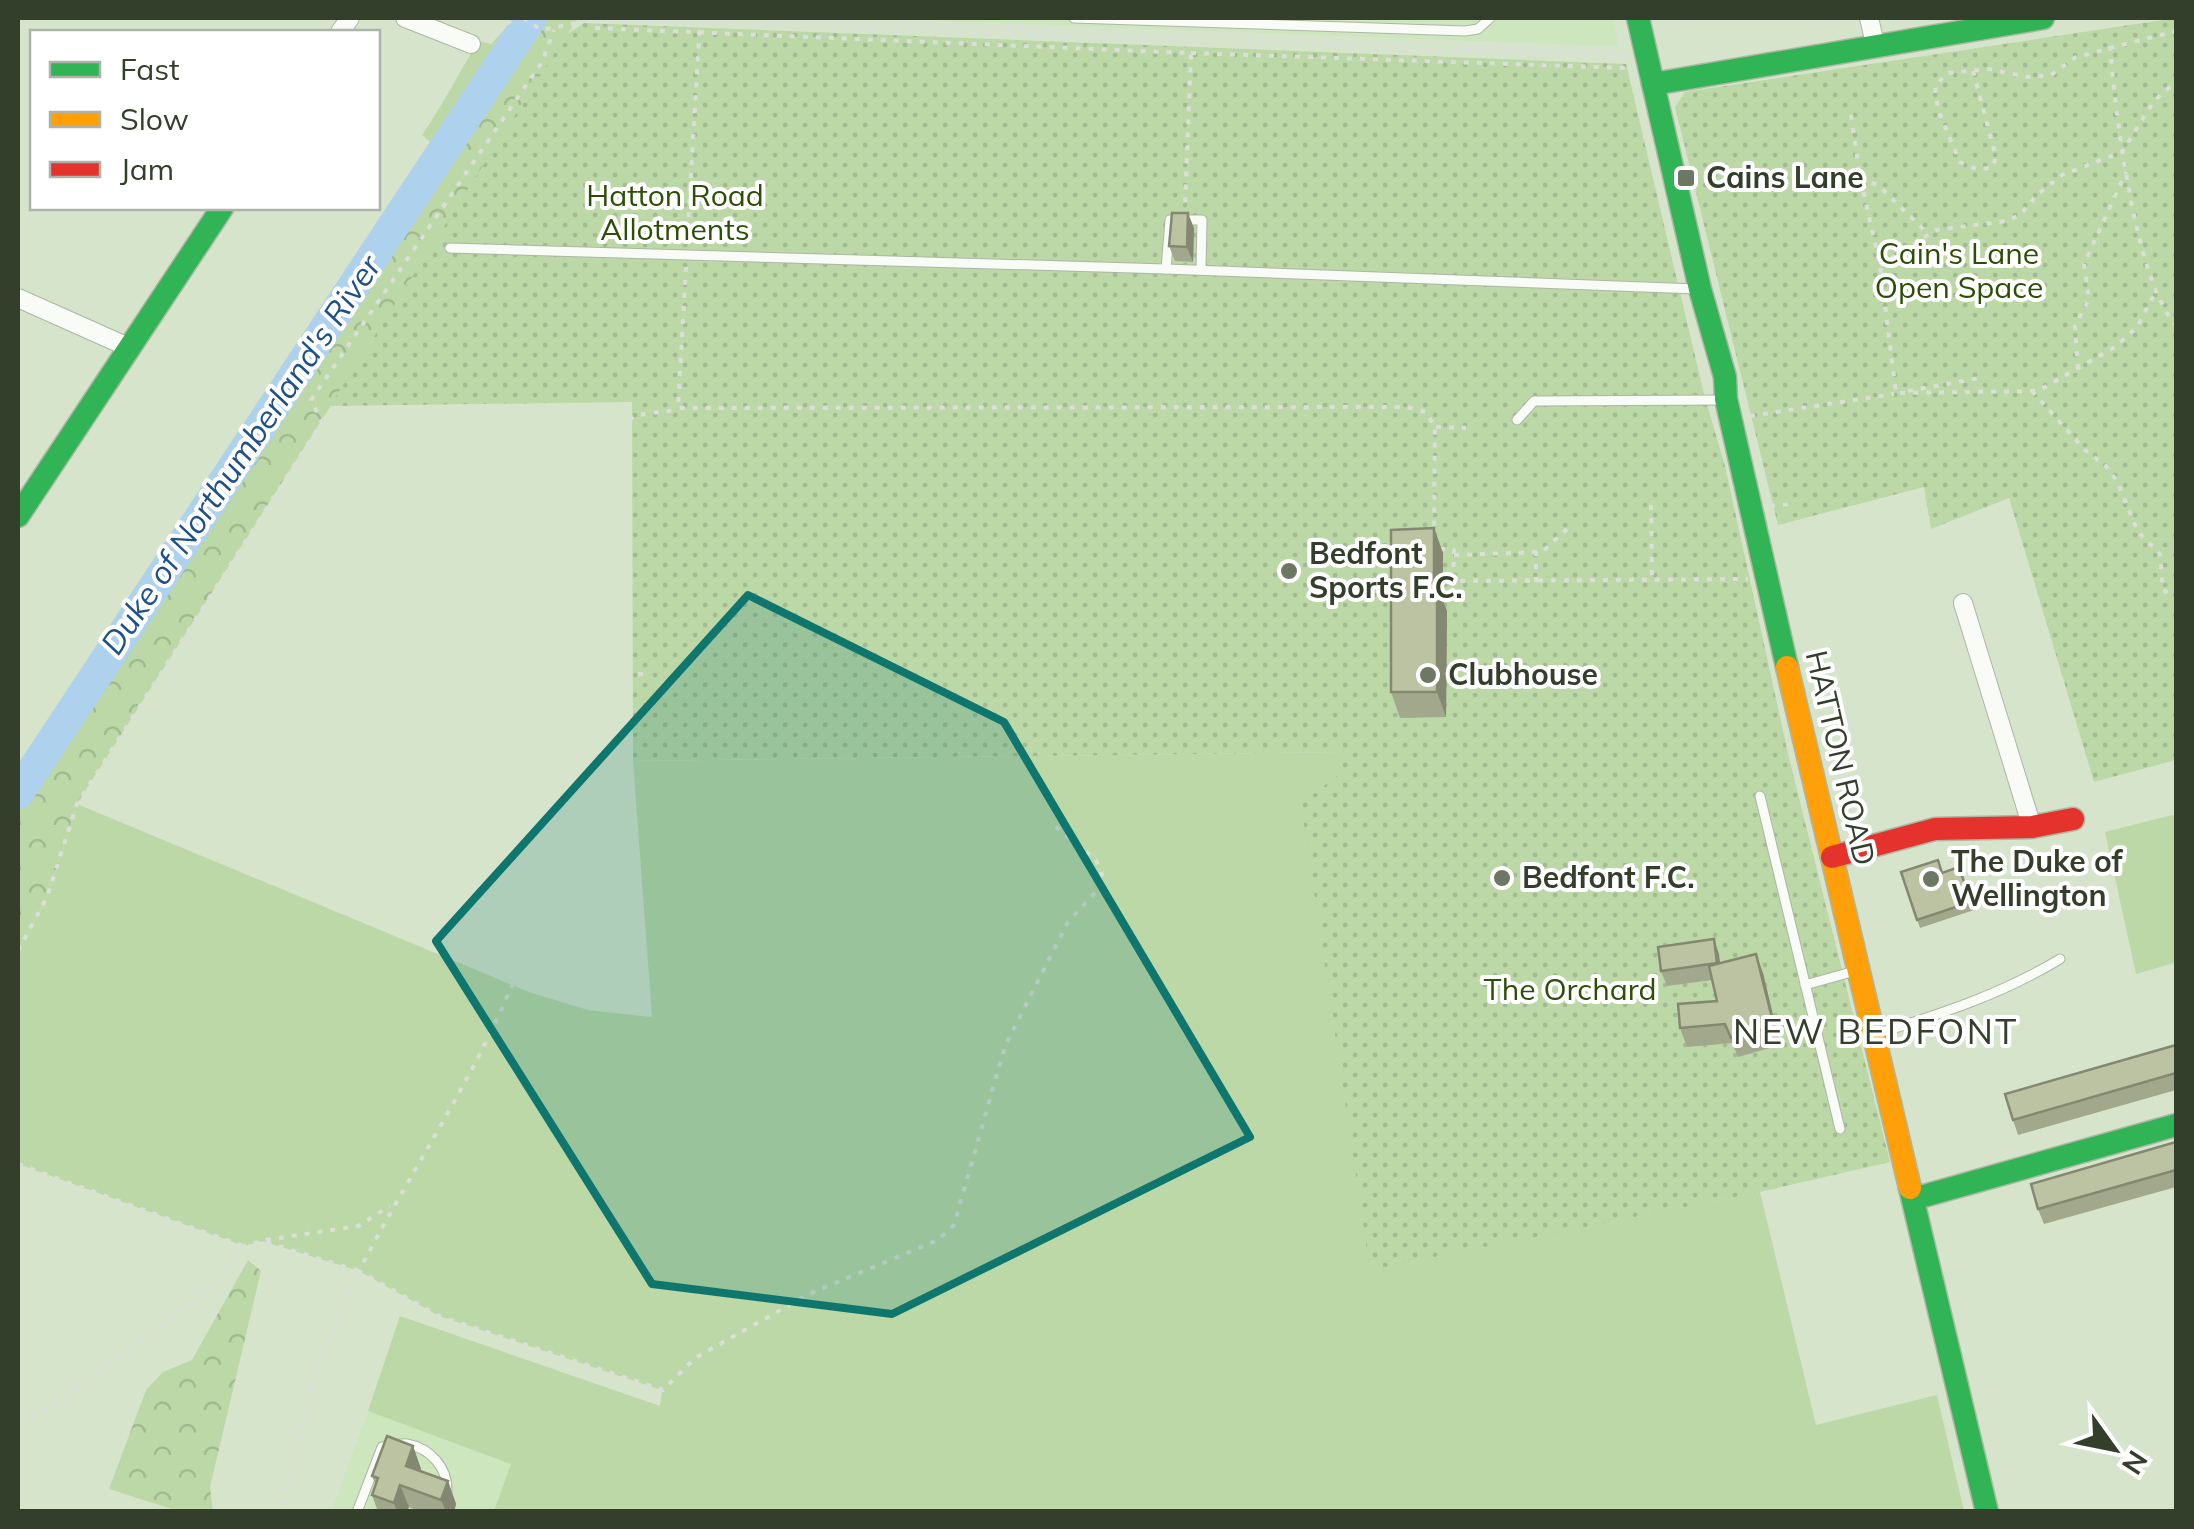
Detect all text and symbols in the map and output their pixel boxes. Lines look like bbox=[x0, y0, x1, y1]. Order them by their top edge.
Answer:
legend bbox=[30, 30, 380, 210]
text: Fast bbox=[120, 50, 180, 88]
text: Slow bbox=[120, 100, 189, 138]
text: Jam bbox=[120, 150, 174, 188]
place label: Cains Lane bbox=[1706, 158, 1864, 196]
marker: Cains Lane bbox=[1675, 167, 1697, 189]
park label: Hatton Road Allotments bbox=[586, 176, 764, 248]
park label: Cain's Lane Open Space bbox=[1875, 234, 2043, 306]
water label: Duke of Northumberland's River bbox=[91, 246, 390, 661]
place label: Bedfont Sports F.C. bbox=[1309, 534, 1463, 606]
marker: Bedfont Sports F.C. bbox=[1278, 560, 1300, 582]
street label: HATTON ROAD bbox=[1798, 647, 1884, 869]
place label: Clubhouse bbox=[1448, 655, 1598, 693]
marker: Clubhouse bbox=[1417, 664, 1439, 686]
place label: The Duke of Wellington bbox=[1951, 842, 2124, 914]
place label: Bedfont F.C. bbox=[1522, 858, 1695, 896]
marker: Bedfont F.C. bbox=[1491, 867, 1513, 889]
marker: The Duke of Wellington bbox=[1920, 868, 1942, 890]
park label: The Orchard bbox=[1484, 970, 1656, 1008]
district label: NEW BEDFONT bbox=[1733, 1009, 2019, 1053]
north arrow bbox=[2064, 1399, 2164, 1499]
text: N bbox=[2115, 1444, 2156, 1481]

